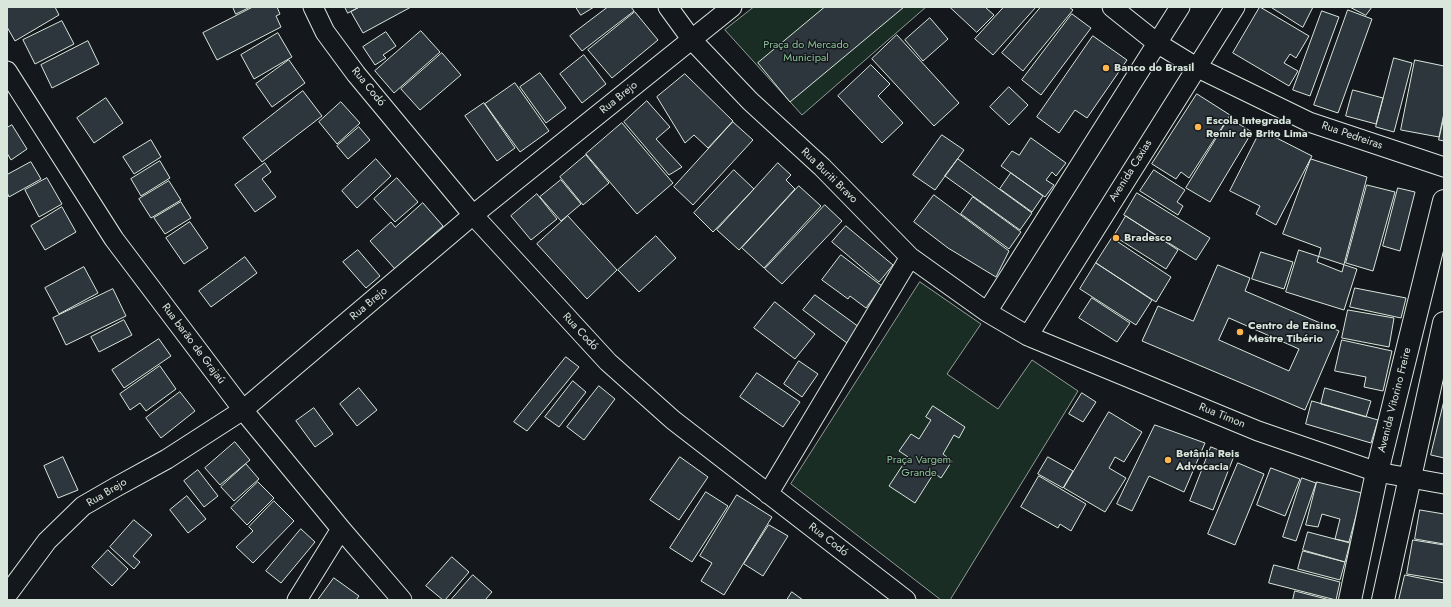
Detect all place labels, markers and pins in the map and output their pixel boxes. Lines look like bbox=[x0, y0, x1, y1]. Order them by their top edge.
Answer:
place label: Banco do Brasil bbox=[1114, 61, 1194, 75]
marker: Banco do Brasil bbox=[1101, 63, 1111, 73]
place label: Escola Integrada Remir de Brito Lima bbox=[1206, 114, 1308, 140]
marker: Escola Integrada Remir de Brito Lima bbox=[1193, 122, 1203, 132]
place label: Bradesco bbox=[1124, 231, 1172, 245]
marker: Bradesco bbox=[1111, 233, 1121, 243]
place label: Centro de Ensino Mestre Tibério bbox=[1248, 319, 1336, 345]
marker: Centro de Ensino Mestre Tibério bbox=[1235, 327, 1245, 337]
place label: Betânia Reis Advocacia bbox=[1176, 447, 1239, 473]
marker: Betânia Reis Advocacia bbox=[1163, 455, 1173, 465]

